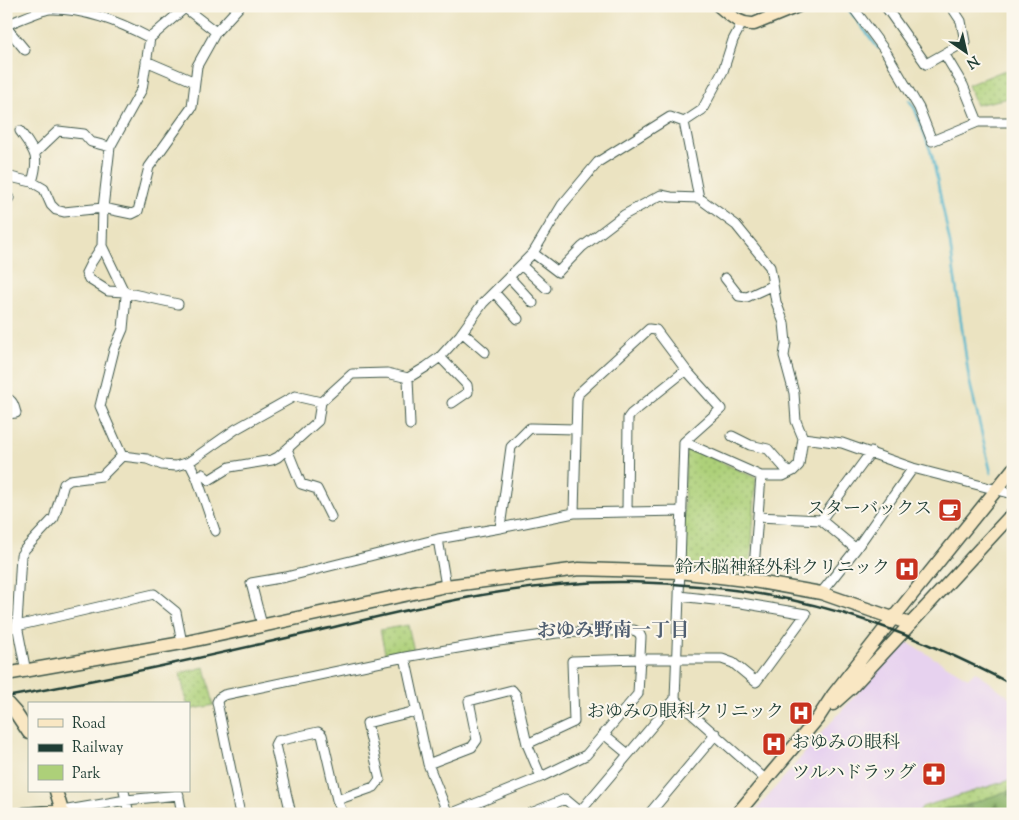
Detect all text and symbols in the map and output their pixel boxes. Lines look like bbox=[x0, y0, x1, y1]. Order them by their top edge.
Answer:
north arrow bbox=[942, 28, 992, 78]
text: N bbox=[962, 50, 982, 73]
place label: スターバックス bbox=[807, 497, 932, 523]
cafe icon: スターバックス bbox=[937, 497, 963, 523]
place label: 鈴木脳神経外科クリニック bbox=[675, 556, 890, 582]
hospital icon: 鈴木脳神経外科クリニック bbox=[894, 556, 920, 582]
district label: おゆみ野南一丁目 bbox=[537, 618, 689, 645]
place label: おゆみの眼科クリニック bbox=[587, 700, 784, 726]
hospital icon: おゆみの眼科クリニック bbox=[788, 700, 814, 726]
legend bbox=[28, 702, 190, 792]
text: Road bbox=[72, 714, 106, 735]
hospital icon: おゆみの眼科 bbox=[761, 731, 787, 757]
place label: おゆみの眼科 bbox=[792, 731, 900, 757]
text: Railway bbox=[72, 738, 124, 759]
place label: ツルハドラッグ bbox=[792, 761, 916, 787]
pharmacy icon: ツルハドラッグ bbox=[921, 761, 947, 787]
text: Park bbox=[72, 764, 101, 785]

